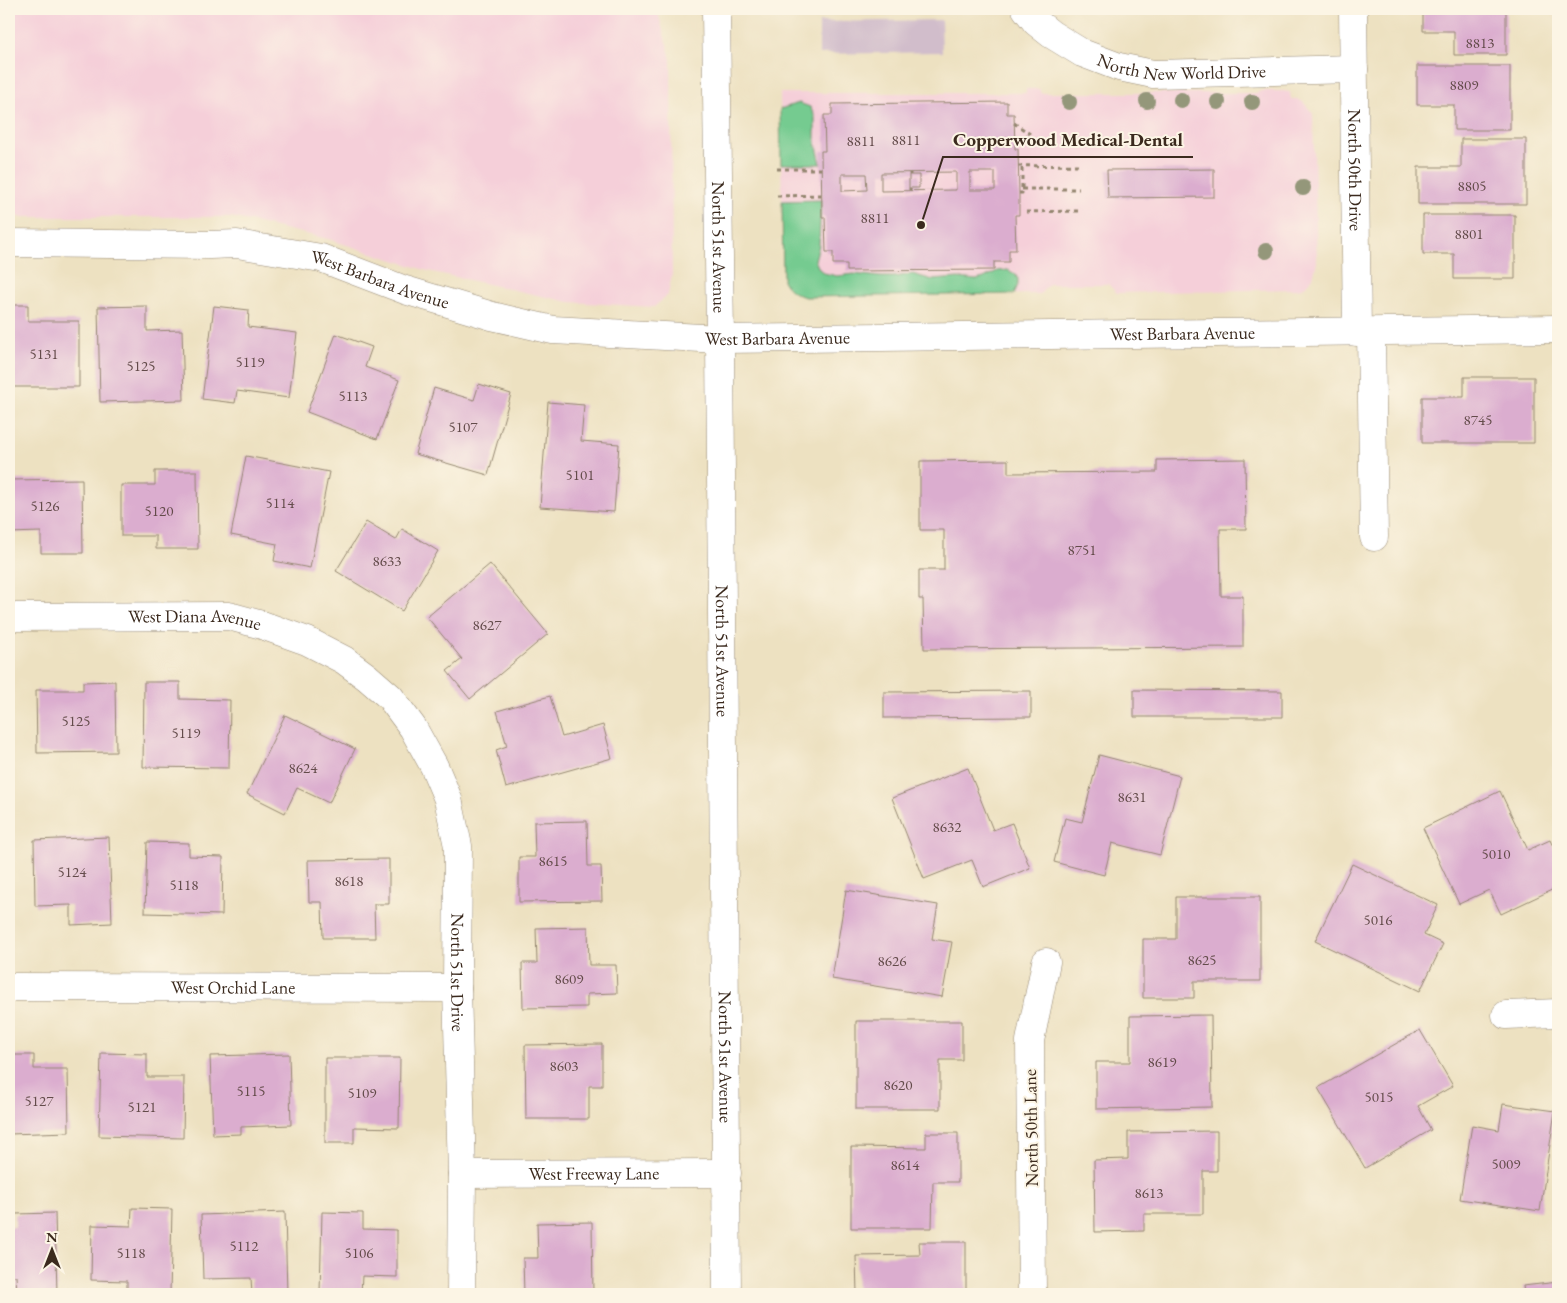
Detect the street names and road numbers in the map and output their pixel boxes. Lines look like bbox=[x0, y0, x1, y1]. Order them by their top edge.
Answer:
street label: North New World Drive bbox=[1094, 48, 1266, 86]
street label: North 50th Drive bbox=[1343, 109, 1368, 231]
street label: North 51st Avenue bbox=[707, 181, 732, 313]
street label: West Barbara Avenue bbox=[310, 245, 452, 314]
street label: West Barbara Avenue bbox=[1109, 321, 1255, 345]
street label: West Barbara Avenue bbox=[704, 325, 850, 350]
street label: North 51st Avenue bbox=[711, 585, 735, 717]
street label: West Diana Avenue bbox=[128, 604, 264, 635]
street label: North 51st Drive bbox=[446, 913, 470, 1032]
street label: West Orchid Lane bbox=[171, 975, 295, 999]
street label: North 51st Avenue bbox=[714, 991, 738, 1123]
street label: North 50th Lane bbox=[1018, 1069, 1043, 1187]
street label: West Freeway Lane bbox=[529, 1161, 659, 1185]

